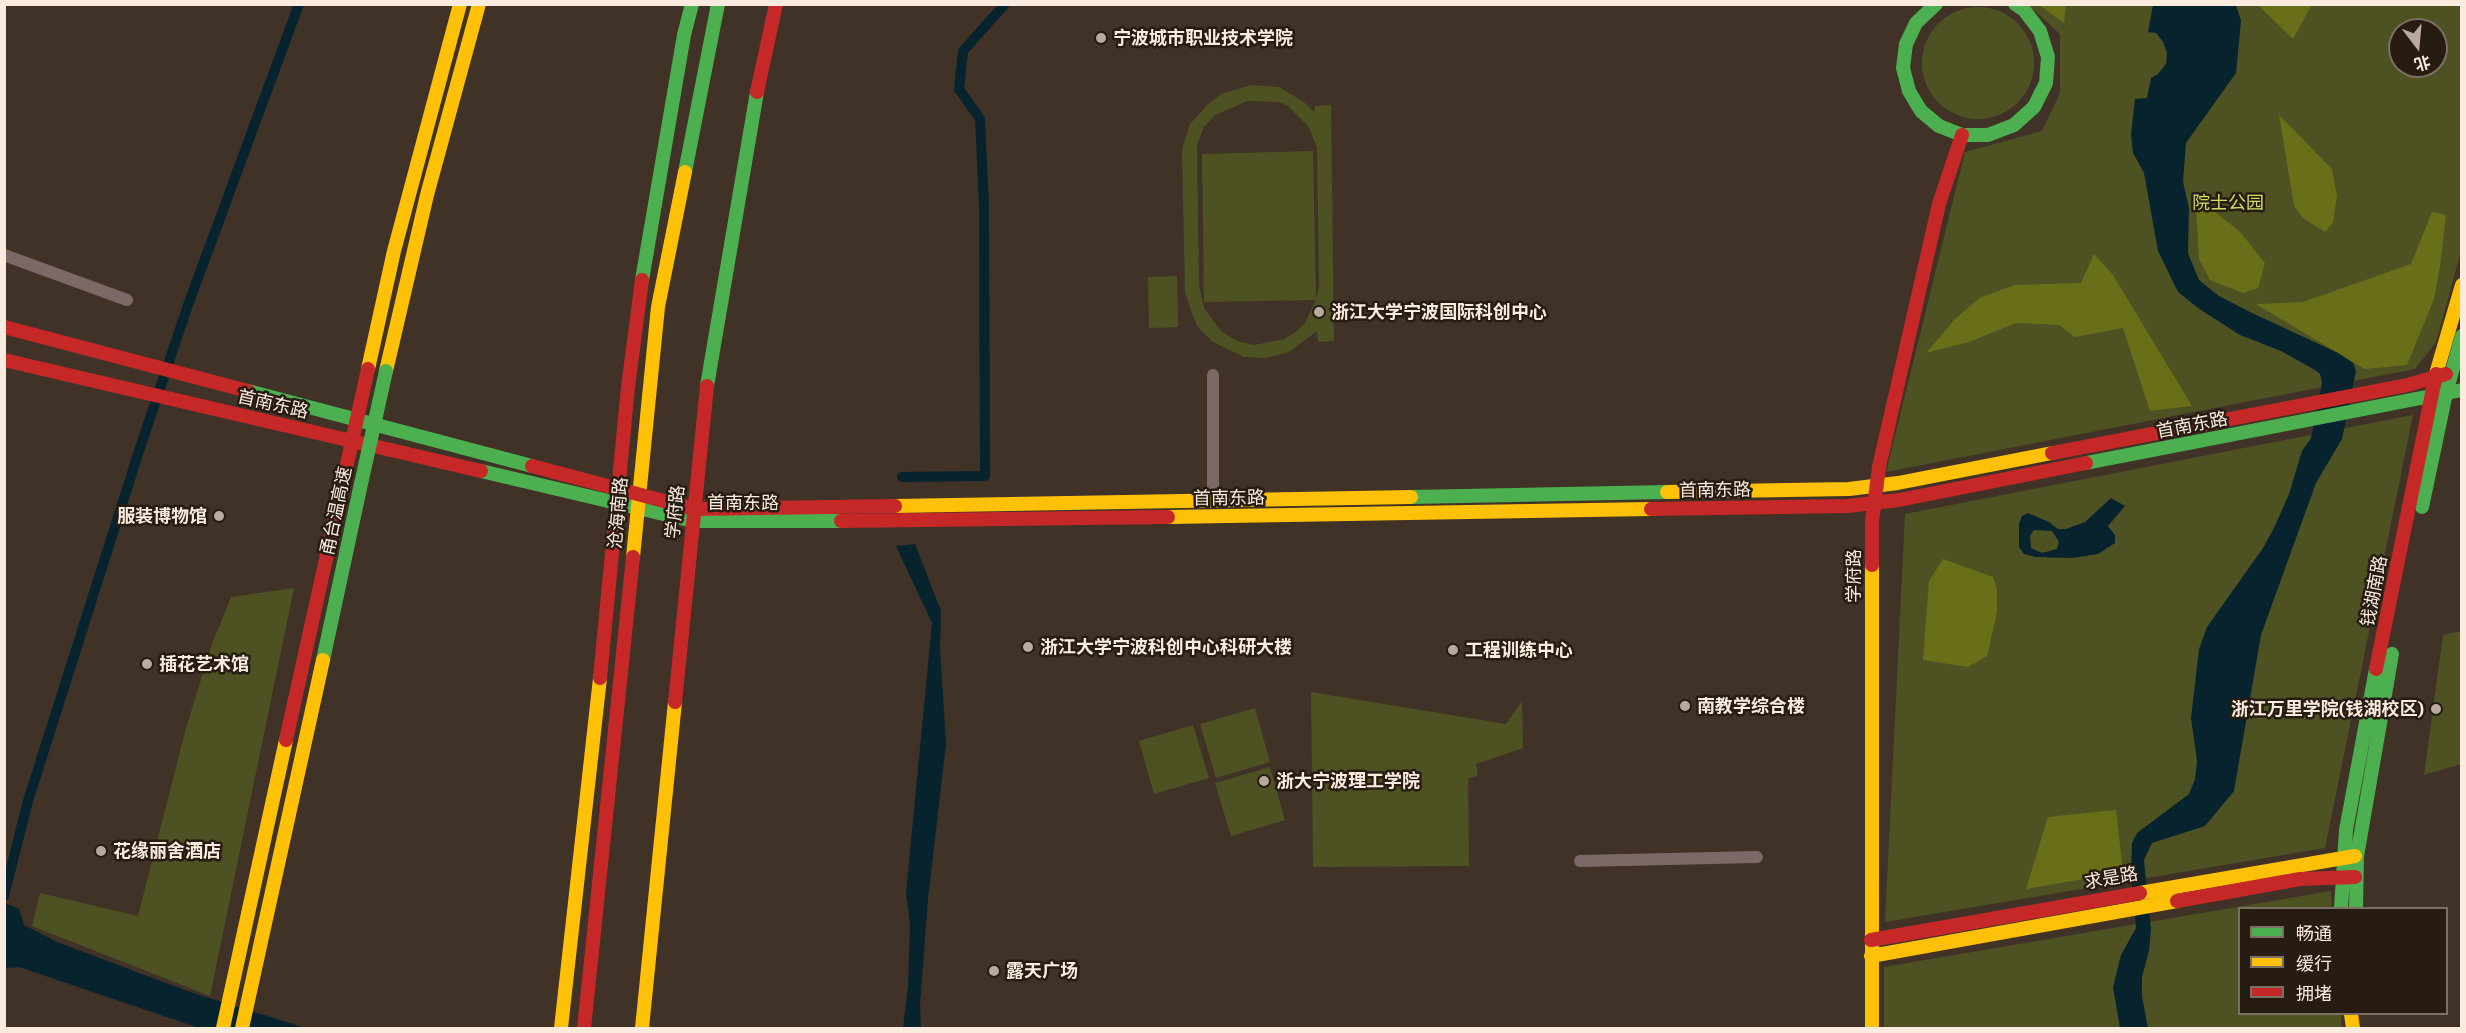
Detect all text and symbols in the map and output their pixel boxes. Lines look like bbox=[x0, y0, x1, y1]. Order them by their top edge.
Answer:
north arrow bbox=[2388, 18, 2448, 78]
place label: 宁波城市职业技术学院 bbox=[1113, 27, 1293, 49]
marker: 宁波城市职业技术学院 bbox=[1094, 31, 1108, 45]
text: 北 bbox=[2412, 53, 2433, 75]
park label: 院士公园 bbox=[2192, 192, 2264, 214]
place label: 浙江大学宁波国际科创中心 bbox=[1331, 301, 1547, 323]
marker: 浙江大学宁波国际科创中心 bbox=[1312, 305, 1326, 319]
street label: 首南东路 bbox=[235, 385, 311, 423]
street label: 首南东路 bbox=[2155, 408, 2229, 442]
street label: 甬台温高速 bbox=[316, 465, 356, 557]
street label: 沧海南路 bbox=[604, 476, 632, 550]
street label: 首南东路 bbox=[1679, 479, 1751, 501]
street label: 学府路 bbox=[661, 484, 689, 540]
street label: 首南东路 bbox=[1193, 487, 1265, 509]
street label: 首南东路 bbox=[707, 492, 779, 514]
place label: 服装博物馆 bbox=[117, 505, 207, 527]
marker: 服装博物馆 bbox=[212, 509, 226, 523]
street label: 学府路 bbox=[1843, 549, 1865, 603]
street label: 钱湖南路 bbox=[2357, 554, 2391, 628]
place label: 浙江大学宁波科创中心科研大楼 bbox=[1040, 636, 1292, 658]
place label: 工程训练中心 bbox=[1465, 639, 1573, 661]
marker: 浙江大学宁波科创中心科研大楼 bbox=[1021, 640, 1035, 654]
marker: 工程训练中心 bbox=[1446, 643, 1460, 657]
place label: 插花艺术馆 bbox=[159, 653, 249, 675]
marker: 插花艺术馆 bbox=[140, 657, 154, 671]
place label: 南教学综合楼 bbox=[1697, 695, 1805, 717]
place label: 浙江万里学院(钱湖校区) bbox=[2231, 698, 2424, 720]
marker: 南教学综合楼 bbox=[1678, 699, 1692, 713]
marker: 浙江万里学院(钱湖校区) bbox=[2429, 702, 2443, 716]
place label: 浙大宁波理工学院 bbox=[1276, 770, 1420, 792]
marker: 浙大宁波理工学院 bbox=[1257, 774, 1271, 788]
place label: 花缘丽舍酒店 bbox=[113, 840, 221, 862]
marker: 花缘丽舍酒店 bbox=[94, 844, 108, 858]
street label: 求是路 bbox=[2083, 863, 2139, 893]
legend bbox=[2238, 907, 2448, 1015]
text: 畅通 bbox=[2296, 922, 2332, 944]
text: 缓行 bbox=[2296, 952, 2332, 974]
place label: 露天广场 bbox=[1006, 960, 1078, 982]
marker: 露天广场 bbox=[987, 964, 1001, 978]
text: 拥堵 bbox=[2296, 982, 2332, 1004]

